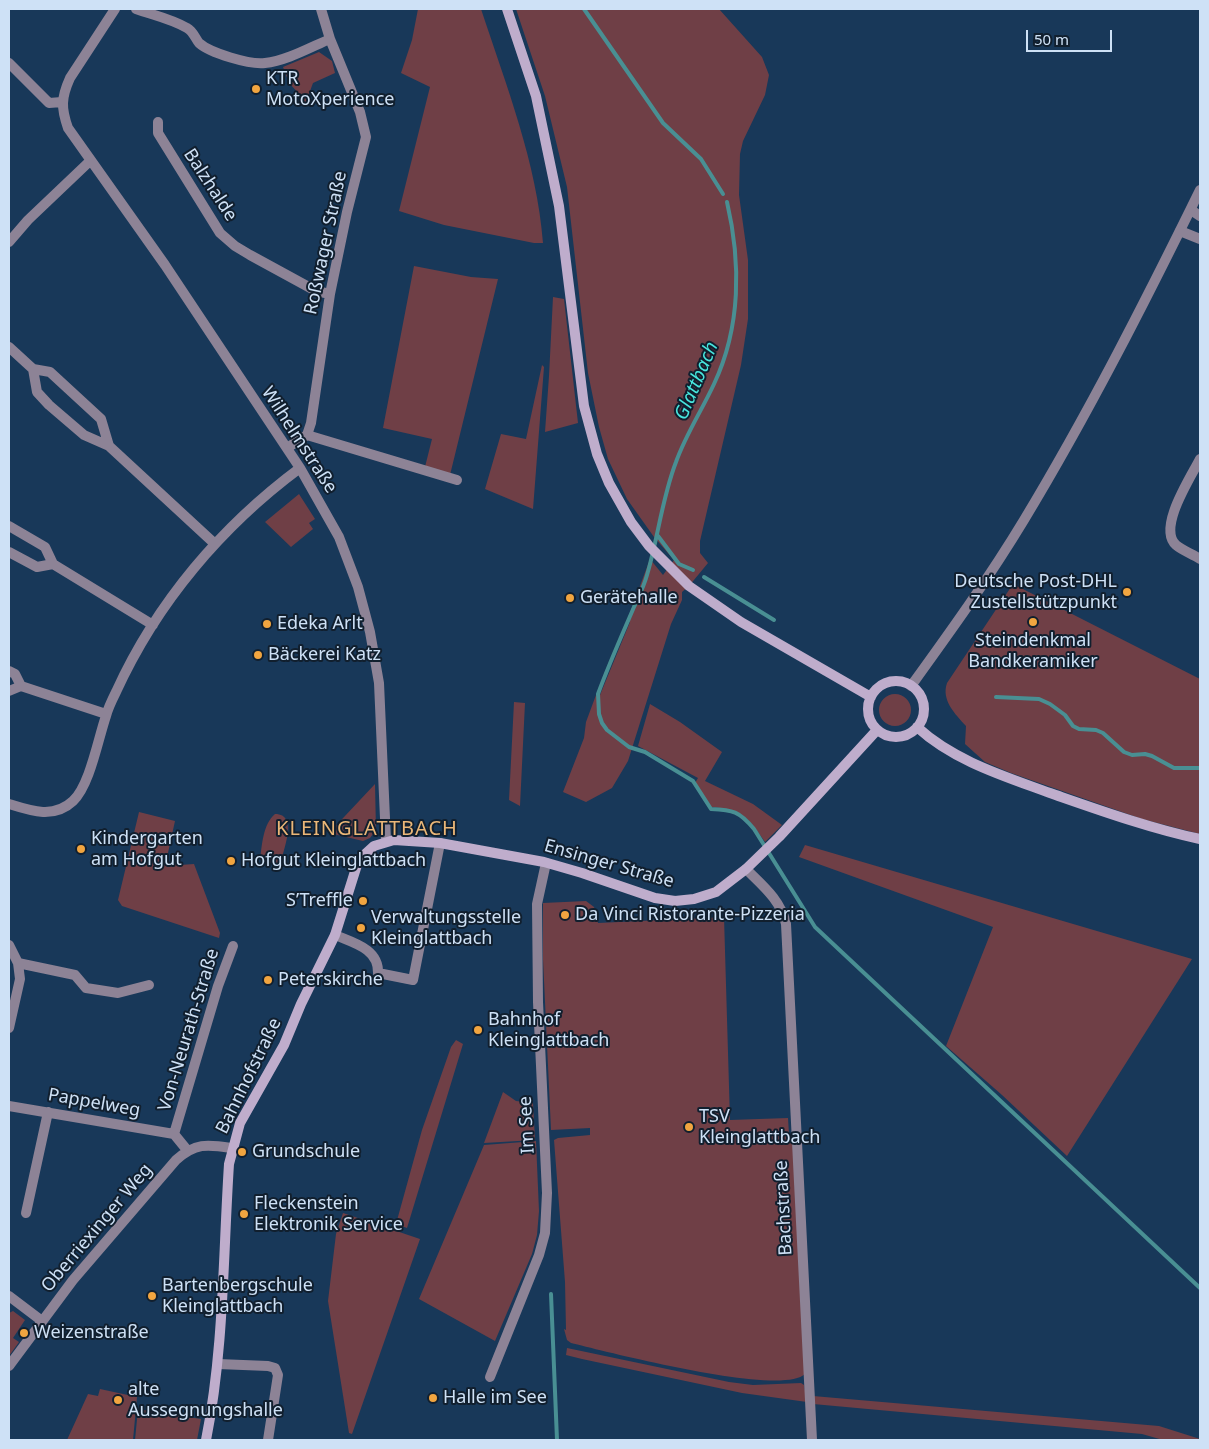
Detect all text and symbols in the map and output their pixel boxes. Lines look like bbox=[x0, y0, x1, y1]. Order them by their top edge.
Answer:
scale bar bbox=[1029, 20, 1115, 52]
text: 50 m bbox=[1034, 29, 1069, 49]
place label: KTR MotoXperience bbox=[266, 68, 395, 110]
marker: KTR MotoXperience bbox=[250, 83, 262, 95]
street label: Balzhalde bbox=[179, 145, 241, 225]
street label: Roßwager Straße bbox=[300, 169, 352, 317]
water label: Glattbach bbox=[670, 339, 724, 423]
street label: Wilhelmstraße bbox=[257, 383, 341, 497]
place label: Deutsche Post-DHL Zustellstützpunkt bbox=[954, 571, 1117, 614]
marker: Deutsche Post-DHL Zustellstützpunkt bbox=[1121, 586, 1133, 598]
place label: Gerätehalle bbox=[580, 587, 678, 609]
marker: Gerätehalle bbox=[564, 592, 576, 604]
place label: Edeka Arlt bbox=[277, 613, 363, 635]
marker: Steindenkmal Bandkeramiker bbox=[1027, 616, 1039, 628]
marker: Edeka Arlt bbox=[261, 618, 273, 630]
place label: Steindenkmal Bandkeramiker bbox=[968, 630, 1098, 672]
place label: Bäckerei Katz bbox=[268, 644, 381, 666]
marker: Bäckerei Katz bbox=[252, 649, 264, 661]
district label: KLEINGLATTBACH bbox=[274, 817, 460, 841]
place label: Kindergarten am Hofgut bbox=[91, 828, 203, 871]
street label: Ensinger Straße bbox=[542, 835, 676, 893]
marker: Kindergarten am Hofgut bbox=[75, 843, 87, 855]
place label: Hofgut Kleinglattbach bbox=[241, 850, 426, 872]
marker: Hofgut Kleinglattbach bbox=[225, 855, 237, 867]
place label: S’Treffle bbox=[286, 890, 353, 912]
marker: S’Treffle bbox=[357, 895, 369, 907]
place label: Da Vinci Ristorante-Pizzeria bbox=[575, 904, 805, 926]
place label: Verwaltungsstelle Kleinglattbach bbox=[371, 907, 521, 950]
marker: Da Vinci Ristorante-Pizzeria bbox=[559, 909, 571, 921]
marker: Verwaltungsstelle Kleinglattbach bbox=[355, 922, 367, 934]
street label: Von-Neurath-Straße bbox=[154, 946, 224, 1114]
place label: Peterskirche bbox=[278, 969, 383, 991]
marker: Peterskirche bbox=[262, 974, 274, 986]
place label: Bahnhof Kleinglattbach bbox=[488, 1009, 609, 1052]
street label: Bahnhofstraße bbox=[212, 1015, 286, 1137]
marker: Bahnhof Kleinglattbach bbox=[472, 1024, 484, 1036]
street label: Pappelweg bbox=[46, 1084, 142, 1122]
street label: Im See bbox=[515, 1096, 539, 1154]
place label: TSV Kleinglattbach bbox=[699, 1106, 820, 1148]
marker: TSV Kleinglattbach bbox=[683, 1121, 695, 1133]
place label: Grundschule bbox=[252, 1141, 360, 1163]
marker: Grundschule bbox=[236, 1146, 248, 1158]
street label: Oberriexinger Weg bbox=[37, 1159, 157, 1297]
street label: Bachstraße bbox=[771, 1160, 797, 1256]
place label: Fleckenstein Elektronik Service bbox=[254, 1193, 403, 1236]
marker: Fleckenstein Elektronik Service bbox=[238, 1208, 250, 1220]
place label: Bartenbergschule Kleinglattbach bbox=[162, 1275, 313, 1318]
marker: Bartenbergschule Kleinglattbach bbox=[146, 1290, 158, 1302]
place label: Weizenstraße bbox=[34, 1322, 149, 1344]
marker: Weizenstraße bbox=[18, 1327, 30, 1339]
place label: alte Aussegnungshalle bbox=[128, 1379, 283, 1422]
place label: Halle im See bbox=[443, 1387, 547, 1409]
marker: Halle im See bbox=[427, 1392, 439, 1404]
marker: alte Aussegnungshalle bbox=[112, 1394, 124, 1406]

